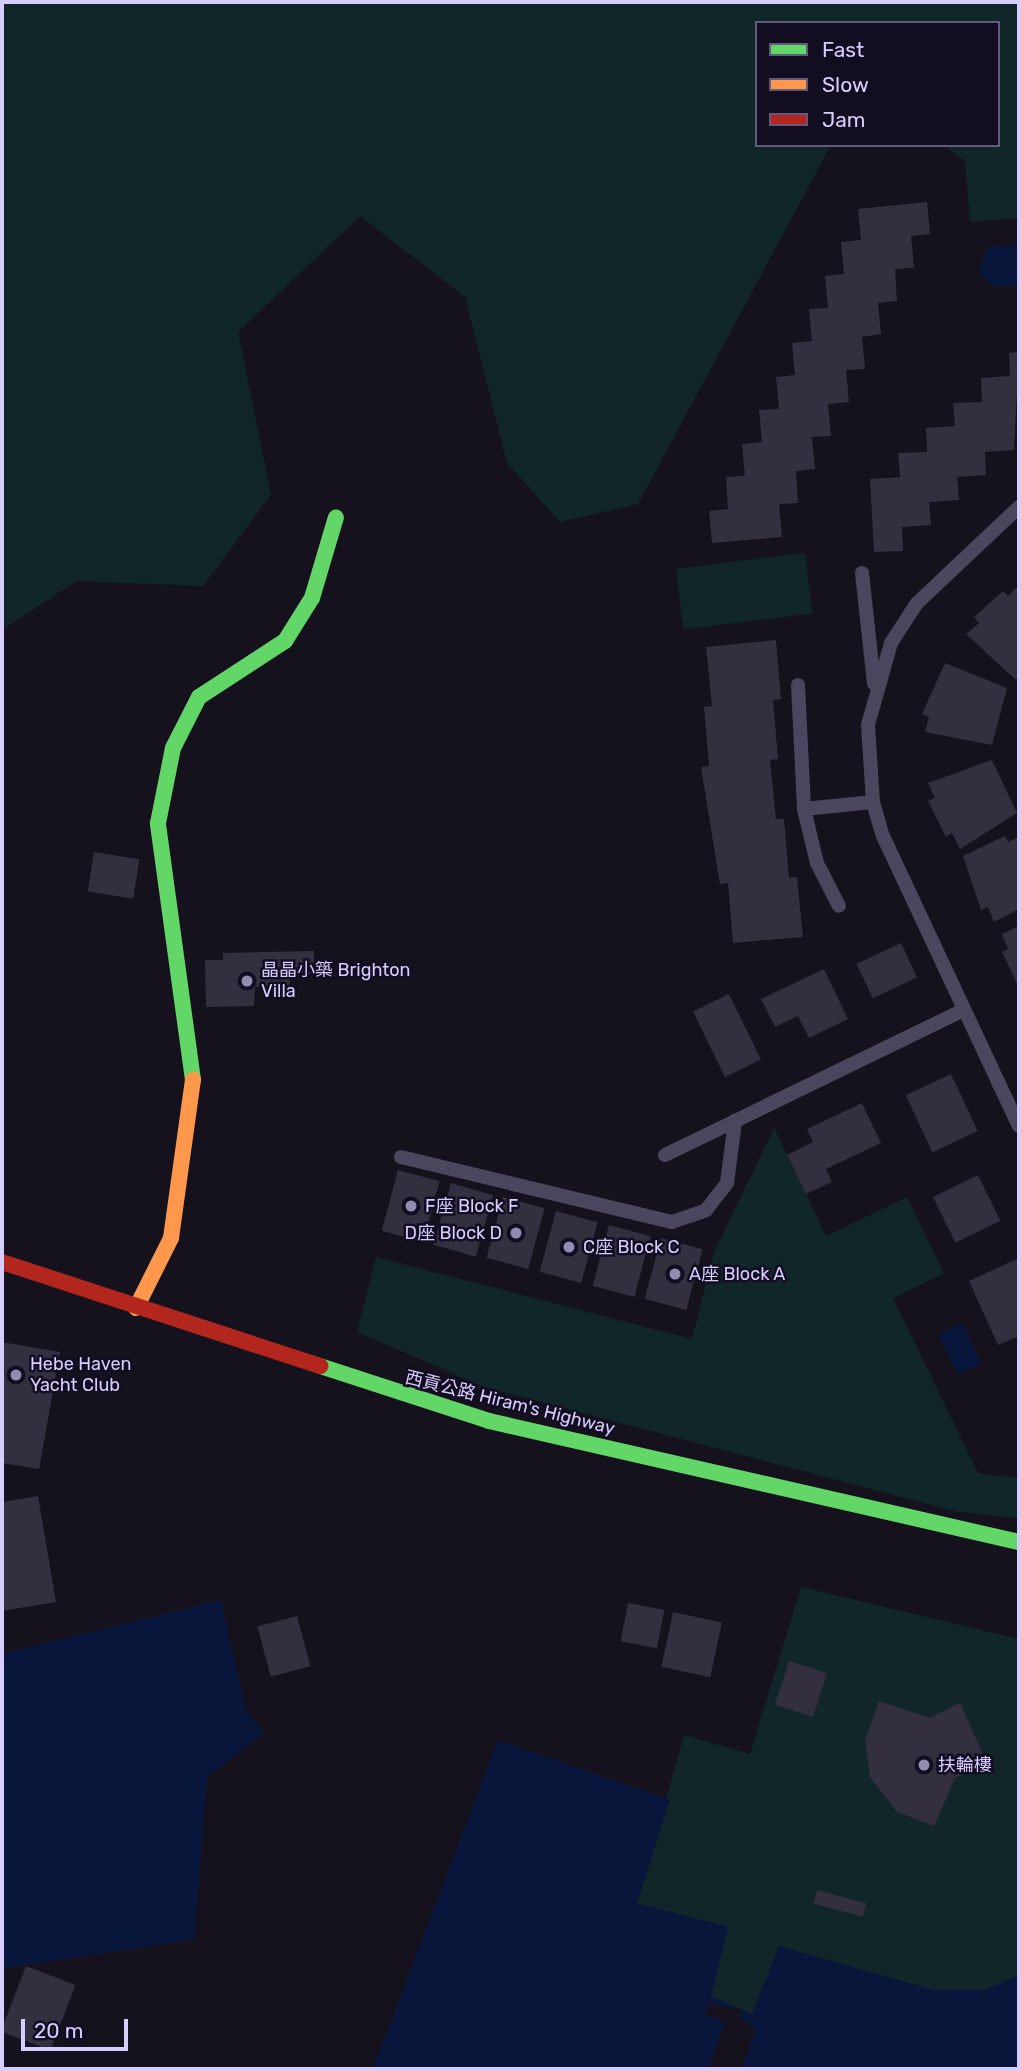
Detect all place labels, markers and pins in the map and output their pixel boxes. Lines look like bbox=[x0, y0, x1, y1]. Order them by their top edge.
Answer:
place label: 晶晶小築 Brighton Villa bbox=[261, 960, 410, 1002]
marker: 晶晶小築 Brighton Villa bbox=[239, 973, 255, 989]
place label: F座 Block F bbox=[425, 1195, 519, 1217]
marker: F座 Block F bbox=[403, 1198, 419, 1214]
place label: D座 Block D bbox=[404, 1222, 502, 1244]
marker: D座 Block D bbox=[508, 1225, 524, 1241]
place label: C座 Block C bbox=[583, 1236, 680, 1258]
marker: C座 Block C bbox=[561, 1239, 577, 1255]
place label: A座 Block A bbox=[689, 1263, 786, 1285]
marker: A座 Block A bbox=[667, 1266, 683, 1282]
place label: Hebe Haven Yacht Club bbox=[30, 1354, 131, 1396]
marker: Hebe Haven Yacht Club bbox=[8, 1367, 24, 1383]
place label: 扶輪樓 bbox=[938, 1754, 992, 1776]
marker: 扶輪樓 bbox=[916, 1757, 932, 1773]

